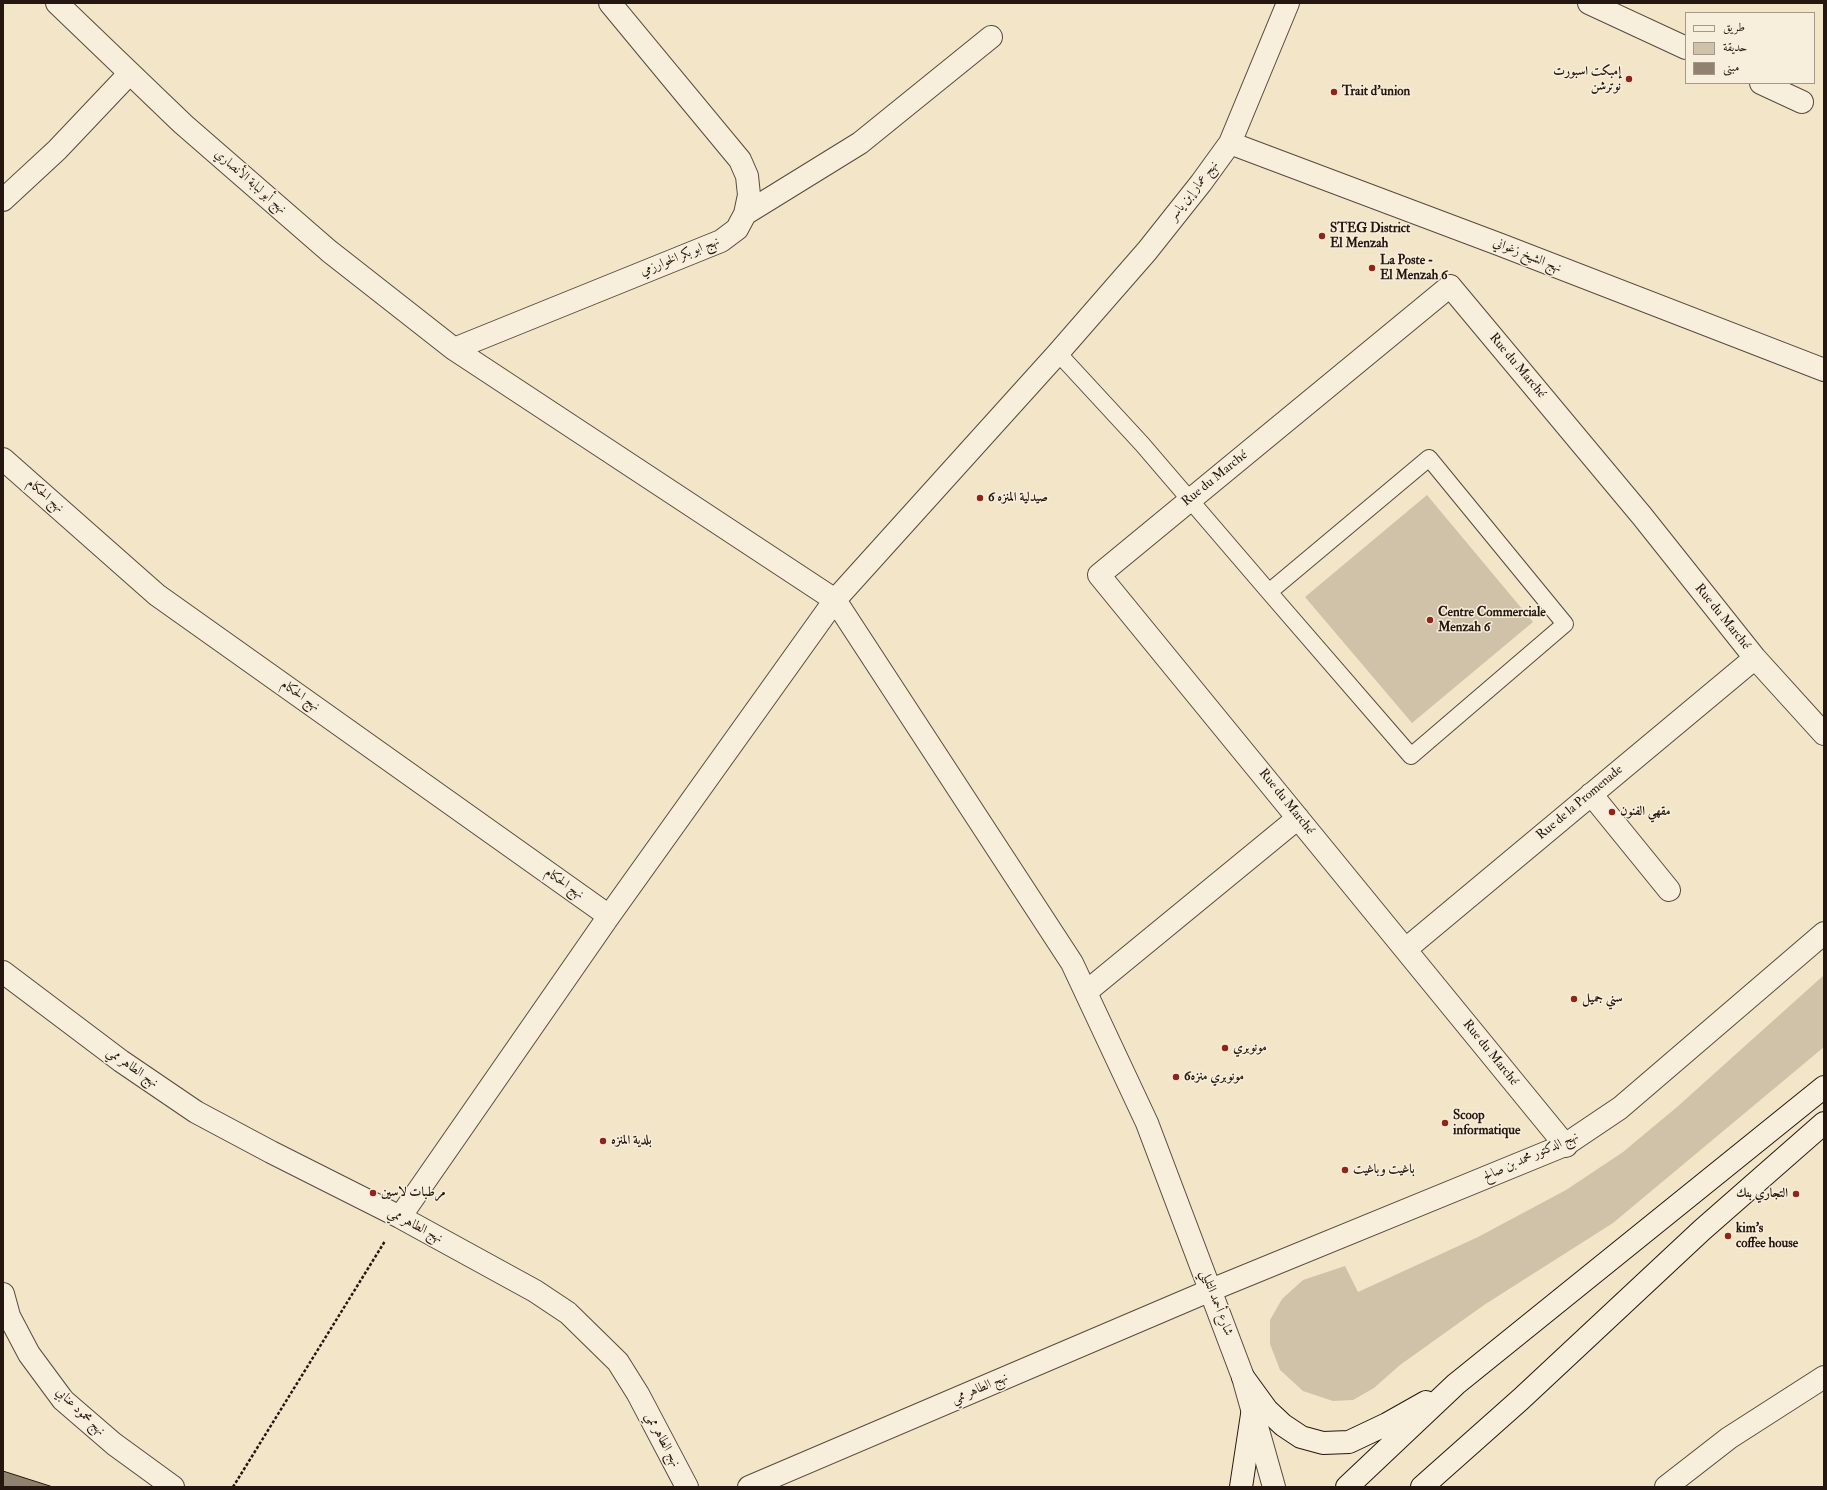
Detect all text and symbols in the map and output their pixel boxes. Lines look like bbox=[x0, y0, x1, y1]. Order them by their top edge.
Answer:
legend bbox=[1685, 12, 1815, 84]
text: طريق bbox=[1723, 20, 1745, 35]
text: حديقة bbox=[1723, 40, 1747, 55]
text: مبنى bbox=[1723, 60, 1739, 75]
place label: إمبكت اسبورت نوترشن bbox=[1553, 64, 1621, 95]
marker: إمبكت اسبورت نوترشن bbox=[1624, 74, 1634, 84]
place label: Trait d'union bbox=[1342, 84, 1410, 100]
marker: Trait d'union bbox=[1329, 87, 1339, 97]
street label: نهج أبو لبابة الأنصاري bbox=[211, 146, 289, 218]
street label: نهج عمار إبن ياسر bbox=[1166, 158, 1222, 224]
place label: STEG District El Menzah bbox=[1330, 221, 1410, 252]
marker: STEG District El Menzah bbox=[1317, 231, 1327, 241]
street label: نهج ابو بكر الخوارزمي bbox=[638, 234, 722, 280]
street label: نهج الشيخ زغواني bbox=[1490, 235, 1564, 277]
place label: La Poste - El Menzah 6 bbox=[1380, 253, 1448, 284]
marker: La Poste - El Menzah 6 bbox=[1367, 263, 1377, 273]
street label: Rue du Marché bbox=[1485, 330, 1549, 402]
street label: Rue du Marché bbox=[1179, 448, 1251, 510]
street label: نهج الحكام bbox=[23, 476, 67, 516]
place label: صيدلية المنزه 6 bbox=[988, 490, 1048, 506]
marker: صيدلية المنزه 6 bbox=[975, 493, 985, 503]
street label: Rue du Marché bbox=[1691, 581, 1753, 653]
place label: Centre Commerciale Menzah 6 bbox=[1438, 605, 1546, 636]
marker: Centre Commerciale Menzah 6 bbox=[1425, 615, 1435, 625]
street label: نهج الحكام bbox=[277, 677, 323, 715]
street label: Rue de la Promenade bbox=[1534, 762, 1626, 844]
street label: Rue du Marché bbox=[1255, 766, 1317, 838]
place label: مقهي الفنون bbox=[1620, 804, 1670, 820]
marker: مقهي الفنون bbox=[1607, 807, 1617, 817]
street label: نهج الحكام bbox=[541, 865, 587, 903]
place label: سني جميل bbox=[1582, 991, 1623, 1007]
marker: سني جميل bbox=[1569, 994, 1579, 1004]
street label: Rue du Marché bbox=[1459, 1017, 1521, 1089]
place label: مونوبري bbox=[1233, 1040, 1267, 1056]
marker: مونوبري bbox=[1220, 1043, 1230, 1053]
street label: نهج الطاهر ممي bbox=[103, 1044, 161, 1092]
place label: مونوبري منزه6 bbox=[1184, 1069, 1244, 1085]
marker: مونوبري منزه6 bbox=[1171, 1072, 1181, 1082]
place label: Scoop informatique bbox=[1453, 1108, 1520, 1139]
marker: Scoop informatique bbox=[1440, 1118, 1450, 1128]
street label: نهج الدكتور محمد بن صالح bbox=[1481, 1129, 1581, 1185]
place label: بلدية المنزه bbox=[611, 1133, 652, 1149]
marker: بلدية المنزه bbox=[598, 1136, 608, 1146]
place label: باغيت وباغيت bbox=[1353, 1162, 1415, 1178]
marker: باغيت وباغيت bbox=[1340, 1165, 1350, 1175]
place label: مرطبات لاسين bbox=[381, 1185, 446, 1201]
place label: التجاري بنك bbox=[1736, 1186, 1788, 1202]
marker: مرطبات لاسين bbox=[368, 1188, 378, 1198]
marker: التجاري بنك bbox=[1791, 1189, 1801, 1199]
street label: نهج الطاهر ممي bbox=[385, 1205, 445, 1247]
place label: kim's coffee house bbox=[1736, 1221, 1798, 1252]
marker: kim's coffee house bbox=[1723, 1231, 1733, 1241]
street label: شارع أحمد التليلي bbox=[1196, 1268, 1236, 1338]
street label: نهج الطاهر ممي bbox=[949, 1370, 1011, 1408]
street label: نهج محمود عنابي bbox=[52, 1385, 108, 1439]
street label: نهج الطاهر ممي bbox=[641, 1410, 683, 1470]

